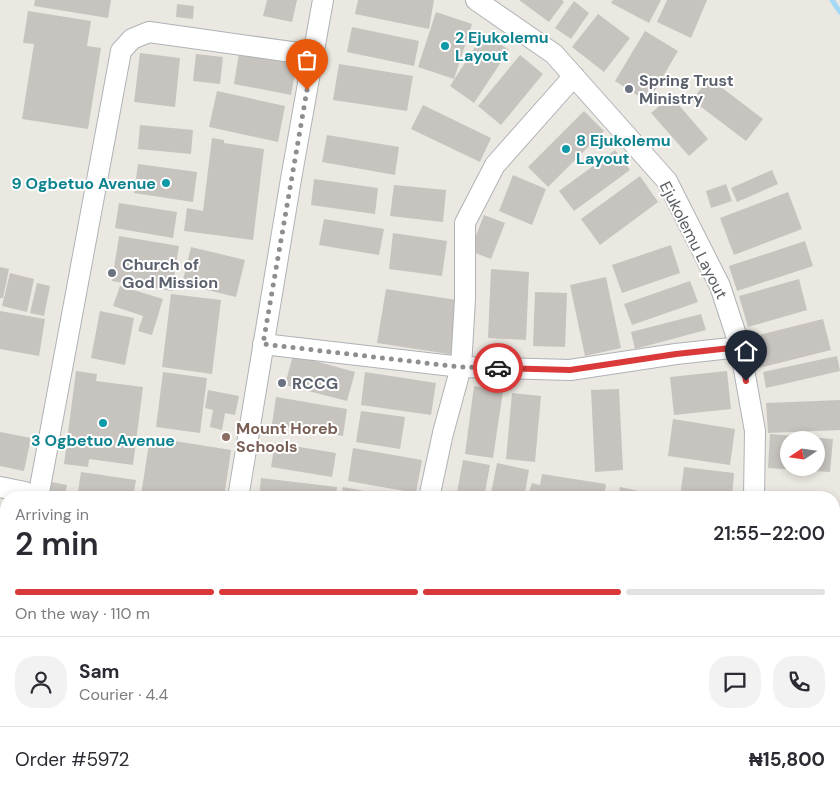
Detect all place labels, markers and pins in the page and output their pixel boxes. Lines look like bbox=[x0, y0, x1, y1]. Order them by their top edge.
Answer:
place label: 2 Ejukolemu Layout bbox=[455, 27, 549, 66]
pin bbox=[286, 39, 328, 90]
marker: 2 Ejukolemu Layout bbox=[439, 40, 451, 52]
place label: Spring Trust Ministry bbox=[639, 70, 734, 109]
marker: Spring Trust Ministry bbox=[623, 83, 635, 95]
place label: 8 Ejukolemu Layout bbox=[576, 130, 671, 169]
marker: 8 Ejukolemu Layout bbox=[560, 143, 572, 155]
place label: 9 Ogbetuo Avenue bbox=[12, 173, 156, 194]
marker: 9 Ogbetuo Avenue bbox=[160, 177, 172, 189]
place label: Church of God Mission bbox=[122, 254, 218, 293]
marker: Church of God Mission bbox=[106, 267, 118, 279]
pin bbox=[725, 330, 767, 381]
place label: RCCG bbox=[292, 373, 338, 394]
marker: RCCG bbox=[276, 377, 288, 389]
marker: 3 Ogbetuo Avenue bbox=[97, 417, 109, 429]
place label: Mount Horeb Schools bbox=[236, 418, 338, 457]
place label: 3 Ogbetuo Avenue bbox=[31, 430, 175, 451]
marker: Mount Horeb Schools bbox=[220, 431, 232, 443]

